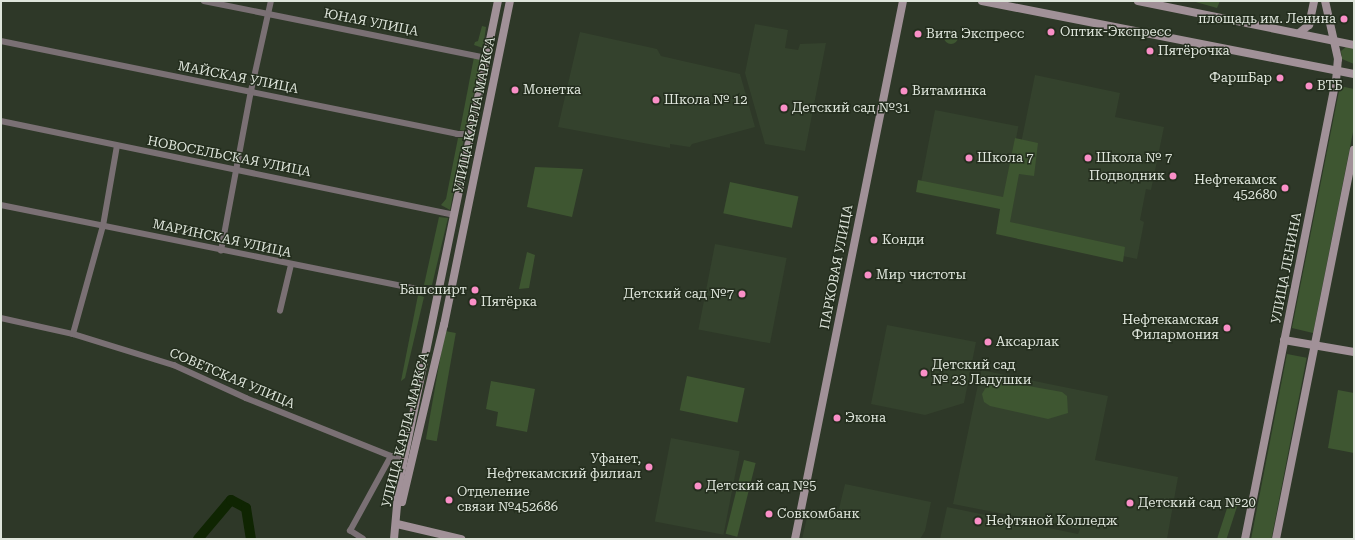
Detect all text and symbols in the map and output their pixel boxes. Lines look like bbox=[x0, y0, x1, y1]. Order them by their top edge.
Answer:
street label: ЮНАЯ УЛИЦА bbox=[322, 6, 420, 40]
place label: площадь им. Ленина bbox=[1198, 11, 1336, 27]
marker: площадь им. Ленина bbox=[1339, 14, 1349, 24]
place label: Оптик-Экспресс bbox=[1060, 24, 1171, 40]
place label: Вита Экспресс bbox=[926, 26, 1024, 42]
marker: Оптик-Экспресс bbox=[1045, 26, 1057, 38]
marker: Вита Экспресс bbox=[913, 29, 923, 39]
street label: УЛИЦА КАРЛА МАРКСА bbox=[451, 36, 499, 194]
place label: Пятёрочка bbox=[1158, 43, 1230, 59]
marker: Пятёрочка bbox=[1145, 46, 1155, 56]
street label: МАЙСКАЯ УЛИЦА bbox=[176, 59, 300, 97]
place label: ФаршБар bbox=[1209, 70, 1272, 86]
marker: ФаршБар bbox=[1275, 73, 1285, 83]
place label: ВТБ bbox=[1317, 78, 1343, 94]
marker: ВТБ bbox=[1304, 81, 1314, 91]
place label: Монетка bbox=[523, 82, 581, 98]
place label: Витаминка bbox=[912, 83, 986, 99]
marker: Монетка bbox=[510, 85, 520, 95]
marker: Витаминка bbox=[899, 86, 909, 96]
place label: Школа № 12 bbox=[664, 92, 747, 108]
marker: Школа № 12 bbox=[651, 95, 661, 105]
place label: Детский сад №31 bbox=[792, 100, 910, 116]
marker: Детский сад №31 bbox=[779, 103, 789, 113]
street label: НОВОСЕЛЬСКАЯ УЛИЦА bbox=[146, 133, 312, 181]
place label: Школа 7 bbox=[977, 150, 1034, 166]
place label: Школа № 7 bbox=[1096, 150, 1172, 166]
marker: Школа 7 bbox=[964, 153, 974, 163]
marker: Школа № 7 bbox=[1083, 153, 1093, 163]
place label: Подводник bbox=[1089, 168, 1165, 184]
marker: Подводник bbox=[1168, 171, 1178, 181]
place label: Нефтекамск 452680 bbox=[1194, 173, 1277, 204]
marker: Нефтекамск 452680 bbox=[1280, 183, 1290, 193]
street label: ПАРКОВАЯ УЛИЦА bbox=[817, 203, 857, 331]
street label: УЛИЦА ЛЕНИНА bbox=[1269, 211, 1305, 325]
street label: МАРИНСКАЯ УЛИЦА bbox=[151, 217, 293, 261]
place label: Конди bbox=[882, 232, 925, 248]
marker: Конди bbox=[869, 235, 879, 245]
place label: Мир чистоты bbox=[876, 267, 966, 283]
marker: Мир чистоты bbox=[863, 270, 873, 280]
place label: Башспирт bbox=[400, 282, 467, 298]
marker: Башспирт bbox=[470, 285, 480, 295]
place label: Детский сад №7 bbox=[624, 286, 734, 302]
marker: Детский сад №7 bbox=[737, 289, 747, 299]
place label: Пятёрка bbox=[481, 294, 537, 310]
marker: Пятёрка bbox=[468, 297, 478, 307]
place label: Нефтекамская Филармония bbox=[1122, 313, 1219, 344]
marker: Нефтекамская Филармония bbox=[1222, 323, 1232, 333]
place label: Аксарлак bbox=[996, 334, 1059, 350]
marker: Аксарлак bbox=[983, 337, 993, 347]
street label: СОВЕТСКАЯ УЛИЦА bbox=[167, 346, 297, 412]
street label: УЛИЦА КАРЛА МАРКСА bbox=[379, 351, 433, 509]
place label: Детский сад № 23 Ладушки bbox=[932, 358, 1032, 389]
marker: Детский сад № 23 Ладушки bbox=[919, 368, 929, 378]
place label: Экона bbox=[845, 410, 886, 426]
marker: Экона bbox=[832, 413, 842, 423]
place label: Уфанет, Нефтекамский филиал bbox=[487, 452, 641, 483]
marker: Уфанет, Нефтекамский филиал bbox=[644, 462, 654, 472]
place label: Детский сад №5 bbox=[706, 478, 816, 494]
marker: Детский сад №5 bbox=[693, 481, 703, 491]
place label: Отделение связи №452686 bbox=[457, 485, 558, 516]
marker: Отделение связи №452686 bbox=[444, 495, 454, 505]
place label: Детский сад №20 bbox=[1138, 495, 1256, 511]
marker: Детский сад №20 bbox=[1125, 498, 1135, 508]
place label: Совкомбанк bbox=[777, 506, 860, 522]
marker: Совкомбанк bbox=[764, 509, 774, 519]
place label: Нефтяной Колледж bbox=[986, 513, 1118, 529]
marker: Нефтяной Колледж bbox=[973, 516, 983, 526]

